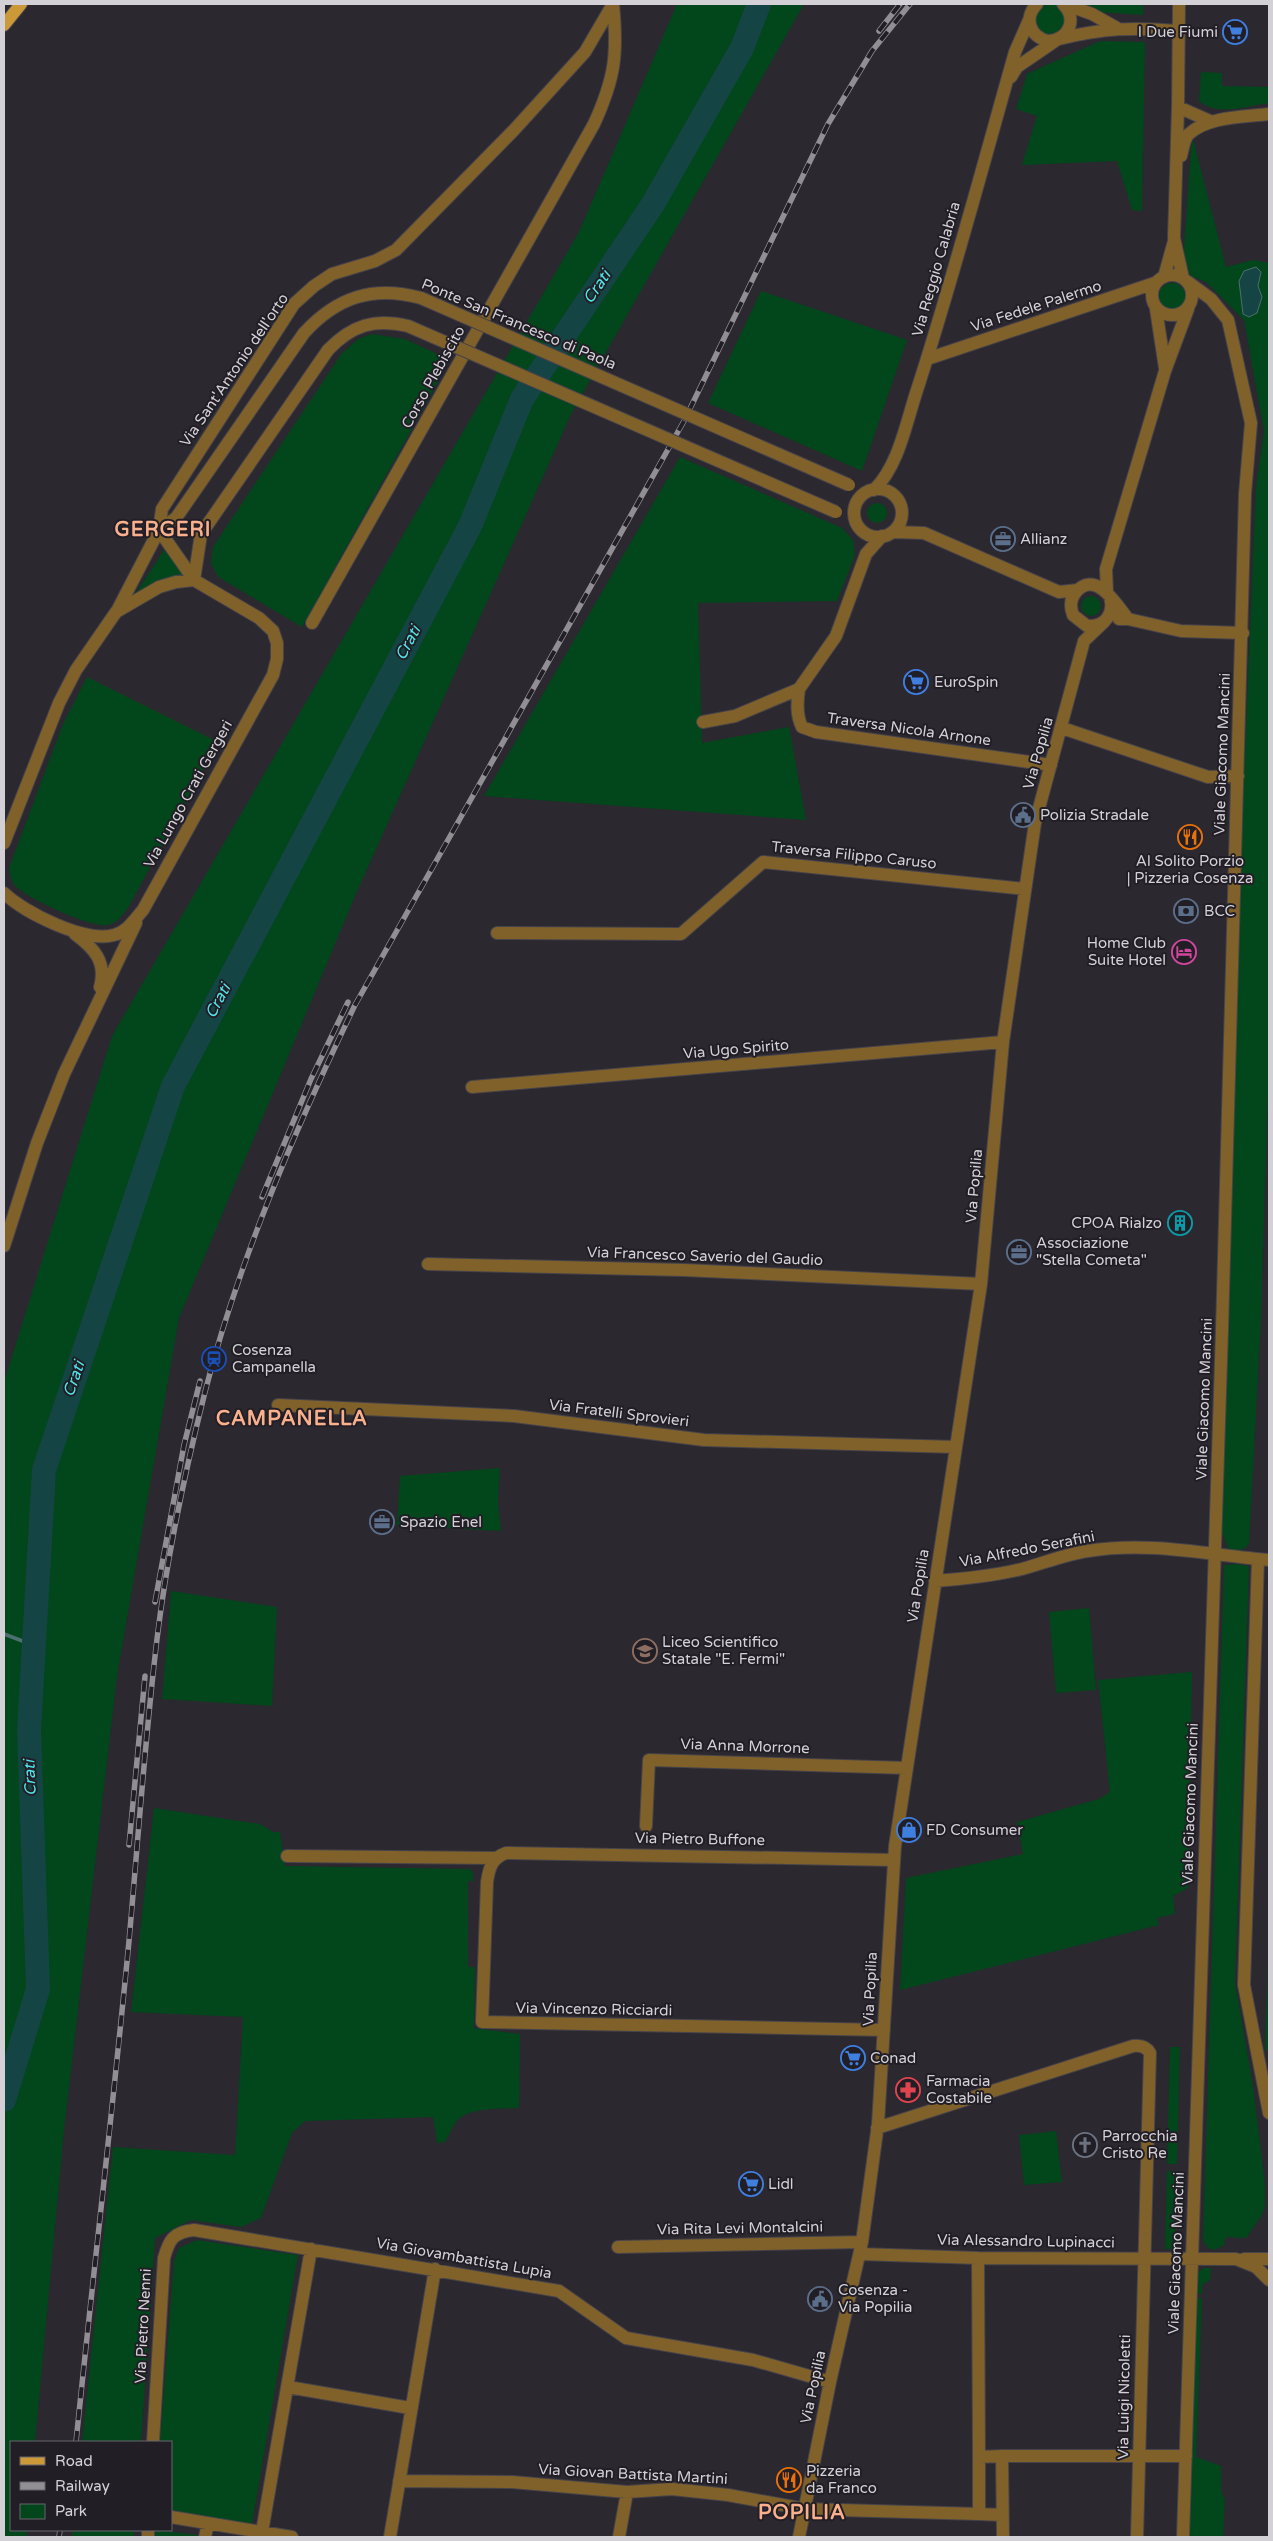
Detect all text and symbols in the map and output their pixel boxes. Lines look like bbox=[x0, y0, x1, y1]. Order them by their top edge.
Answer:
supermarket icon: I Due Fiumi bbox=[1222, 19, 1248, 45]
place label: I Due Fiumi bbox=[1138, 23, 1218, 41]
street label: Via Reggio Calabria bbox=[908, 199, 964, 339]
water label: Crati bbox=[579, 265, 616, 308]
street label: Ponte San Francesco di Paola bbox=[419, 275, 619, 373]
street label: Via Fedele Palermo bbox=[968, 276, 1104, 336]
street label: Via Sant'Antonio dell'orto bbox=[176, 290, 292, 450]
street label: Corso Plebiscito bbox=[397, 323, 469, 431]
district label: GERGERI bbox=[115, 518, 211, 542]
office icon: Allianz bbox=[990, 526, 1016, 552]
place label: Allianz bbox=[1020, 530, 1067, 548]
water label: Crati bbox=[391, 621, 426, 664]
supermarket icon: EuroSpin bbox=[903, 669, 929, 695]
street label: Viale Giacomo Mancini bbox=[1210, 672, 1234, 836]
place label: EuroSpin bbox=[934, 673, 998, 691]
street label: Traversa Nicola Arnone bbox=[826, 709, 992, 749]
street label: Via Popilia bbox=[1019, 715, 1057, 791]
street label: Via Lungo Crati Gergeri bbox=[140, 717, 236, 871]
public building icon: Polizia Stradale bbox=[1010, 802, 1036, 828]
place label: Polizia Stradale bbox=[1040, 806, 1149, 824]
restaurant icon: Al Solito Porzio | Pizzeria Cosenza bbox=[1177, 824, 1203, 850]
street label: Traversa Filippo Caruso bbox=[770, 837, 938, 873]
place label: Al Solito Porzio | Pizzeria Cosenza bbox=[1127, 852, 1253, 887]
bank icon: BCC bbox=[1173, 898, 1199, 924]
place label: BCC bbox=[1204, 902, 1235, 920]
place label: Home Club Suite Hotel bbox=[1087, 934, 1166, 969]
hotel icon: Home Club Suite Hotel bbox=[1171, 939, 1197, 965]
water label: Crati bbox=[201, 979, 236, 1022]
street label: Via Ugo Spirito bbox=[682, 1035, 790, 1063]
street label: Via Popilia bbox=[962, 1148, 986, 1224]
building icon: CPOA Rialzo bbox=[1167, 1210, 1193, 1236]
place label: CPOA Rialzo bbox=[1071, 1214, 1162, 1232]
place label: Associazione "Stella Cometa" bbox=[1036, 1234, 1147, 1269]
office icon: Associazione "Stella Cometa" bbox=[1006, 1239, 1032, 1265]
street label: Via Francesco Saverio del Gaudio bbox=[587, 1243, 823, 1269]
street label: Viale Giacomo Mancini bbox=[1192, 1317, 1216, 1481]
place label: Cosenza Campanella bbox=[232, 1341, 316, 1376]
station icon: Cosenza Campanella bbox=[201, 1346, 227, 1372]
water label: Crati bbox=[59, 1357, 90, 1399]
street label: Via Fratelli Sprovieri bbox=[548, 1395, 690, 1431]
district label: CAMPANELLA bbox=[216, 1407, 368, 1431]
office icon: Spazio Enel bbox=[369, 1509, 395, 1535]
place label: Spazio Enel bbox=[400, 1513, 482, 1531]
street label: Via Alfredo Serafini bbox=[958, 1527, 1096, 1571]
street label: Via Popilia bbox=[903, 1548, 933, 1624]
place label: Liceo Scientifico Statale "E. Fermi" bbox=[662, 1633, 785, 1668]
school or university icon: Liceo Scientifico Statale "E. Fermi" bbox=[632, 1638, 658, 1664]
street label: Viale Giacomo Mancini bbox=[1178, 1722, 1202, 1886]
street label: Via Anna Morrone bbox=[680, 1735, 810, 1757]
water label: Crati bbox=[19, 1758, 41, 1796]
shop icon: FD Consumer bbox=[896, 1817, 922, 1843]
place label: FD Consumer bbox=[926, 1821, 1023, 1839]
street label: Via Pietro Buffone bbox=[635, 1829, 765, 1849]
street label: Via Popilia bbox=[859, 1951, 881, 2027]
street label: Via Vincenzo Ricciardi bbox=[515, 1999, 673, 2019]
supermarket icon: Conad bbox=[840, 2045, 866, 2071]
place label: Conad bbox=[870, 2049, 916, 2067]
place label: Farmacia Costabile bbox=[926, 2072, 992, 2107]
pharmacy icon: Farmacia Costabile bbox=[895, 2077, 921, 2103]
place label: Parrocchia Cristo Re bbox=[1102, 2127, 1178, 2162]
church icon: Parrocchia Cristo Re bbox=[1072, 2132, 1098, 2158]
supermarket icon: Lidl bbox=[738, 2171, 764, 2197]
street label: Viale Giacomo Mancini bbox=[1164, 2171, 1188, 2335]
place label: Lidl bbox=[768, 2175, 794, 2193]
street label: Via Rita Levi Montalcini bbox=[657, 2218, 823, 2238]
street label: Via Alessandro Lupinacci bbox=[937, 2230, 1115, 2252]
street label: Via Giovambattista Lupia bbox=[375, 2234, 553, 2282]
street label: Via Pietro Nenni bbox=[131, 2268, 155, 2384]
place label: Cosenza - Via Popilia bbox=[838, 2281, 912, 2316]
public building icon: Cosenza - Via Popilia bbox=[807, 2286, 833, 2312]
street label: Via Luigi Nicoletti bbox=[1114, 2334, 1134, 2460]
street label: Via Popilia bbox=[796, 2349, 830, 2425]
legend bbox=[10, 2441, 172, 2531]
text: Road bbox=[55, 2452, 93, 2470]
street label: Via Giovan Battista Martini bbox=[538, 2460, 728, 2488]
place label: Pizzeria da Franco bbox=[806, 2462, 877, 2497]
restaurant icon: Pizzeria da Franco bbox=[776, 2467, 802, 2493]
text: Railway bbox=[55, 2477, 110, 2495]
district label: POPILIA bbox=[758, 2501, 846, 2525]
text: Park bbox=[55, 2502, 87, 2520]

